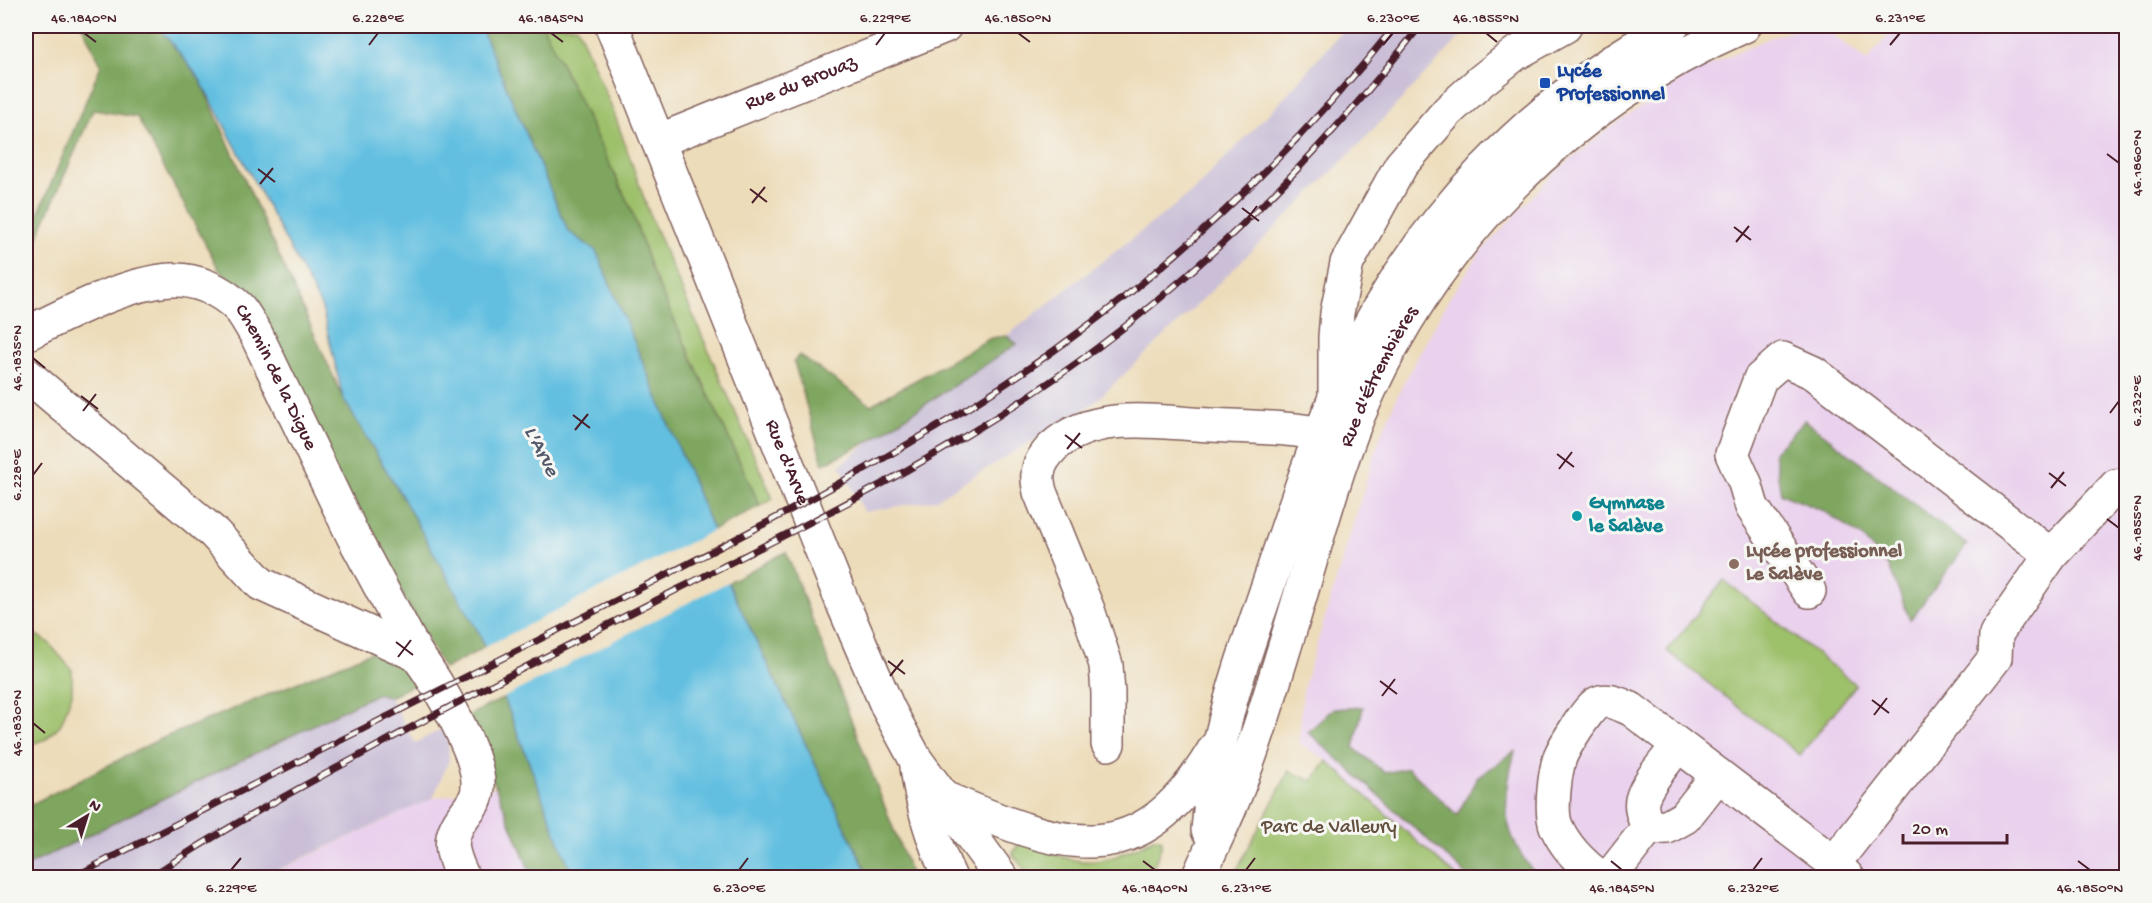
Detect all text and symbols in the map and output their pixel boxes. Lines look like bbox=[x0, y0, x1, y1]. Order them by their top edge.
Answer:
text: 46.1840°N bbox=[51, 10, 117, 28]
text: 6.228°E bbox=[352, 10, 404, 28]
text: 46.1845°N bbox=[518, 10, 584, 28]
text: 6.229°E bbox=[860, 10, 911, 28]
text: 46.1850°N bbox=[985, 10, 1052, 28]
text: 6.230°E bbox=[1367, 10, 1420, 28]
text: 46.1855°N bbox=[1453, 10, 1519, 28]
text: 6.231°E bbox=[1875, 10, 1925, 28]
street label: Rue du Brouaz bbox=[742, 51, 861, 116]
place label: Lycée Professionnel bbox=[1556, 61, 1666, 107]
marker: Lycée Professionnel bbox=[1538, 76, 1552, 90]
text: 46.1860°N bbox=[2129, 130, 2147, 196]
street label: Chemin de la Digue bbox=[229, 300, 322, 455]
street label: Rue d'Étrembières bbox=[1336, 302, 1424, 450]
text: 46.1835°N bbox=[9, 325, 27, 391]
text: 6.232°E bbox=[2129, 375, 2147, 426]
street label: Rue d'Arve bbox=[759, 416, 814, 509]
water label: L'Arve bbox=[517, 423, 564, 482]
text: 6.228°E bbox=[9, 449, 27, 501]
place label: Gymnase le Salève bbox=[1588, 493, 1665, 539]
text: 46.1855°N bbox=[2129, 495, 2147, 561]
marker: Gymnase le Salève bbox=[1570, 509, 1584, 523]
place label: Lycée professionnel Le Salève bbox=[1746, 541, 1903, 587]
marker: Lycée professionnel Le Salève bbox=[1727, 557, 1741, 571]
text: 46.1830°N bbox=[9, 690, 27, 756]
north arrow bbox=[57, 786, 117, 846]
text: N bbox=[84, 796, 104, 818]
scale bar bbox=[1903, 807, 2006, 845]
park label: Parc de Valleury bbox=[1260, 817, 1397, 840]
text: 20 m bbox=[1912, 820, 1948, 841]
text: 6.229°E bbox=[206, 880, 257, 898]
text: 6.230°E bbox=[713, 880, 766, 898]
text: 46.1840°N bbox=[1122, 880, 1188, 898]
text: 6.231°E bbox=[1221, 880, 1271, 898]
text: 46.1845°N bbox=[1589, 880, 1655, 898]
text: 6.232°E bbox=[1728, 880, 1779, 898]
text: 46.1850°N bbox=[2057, 880, 2124, 898]

